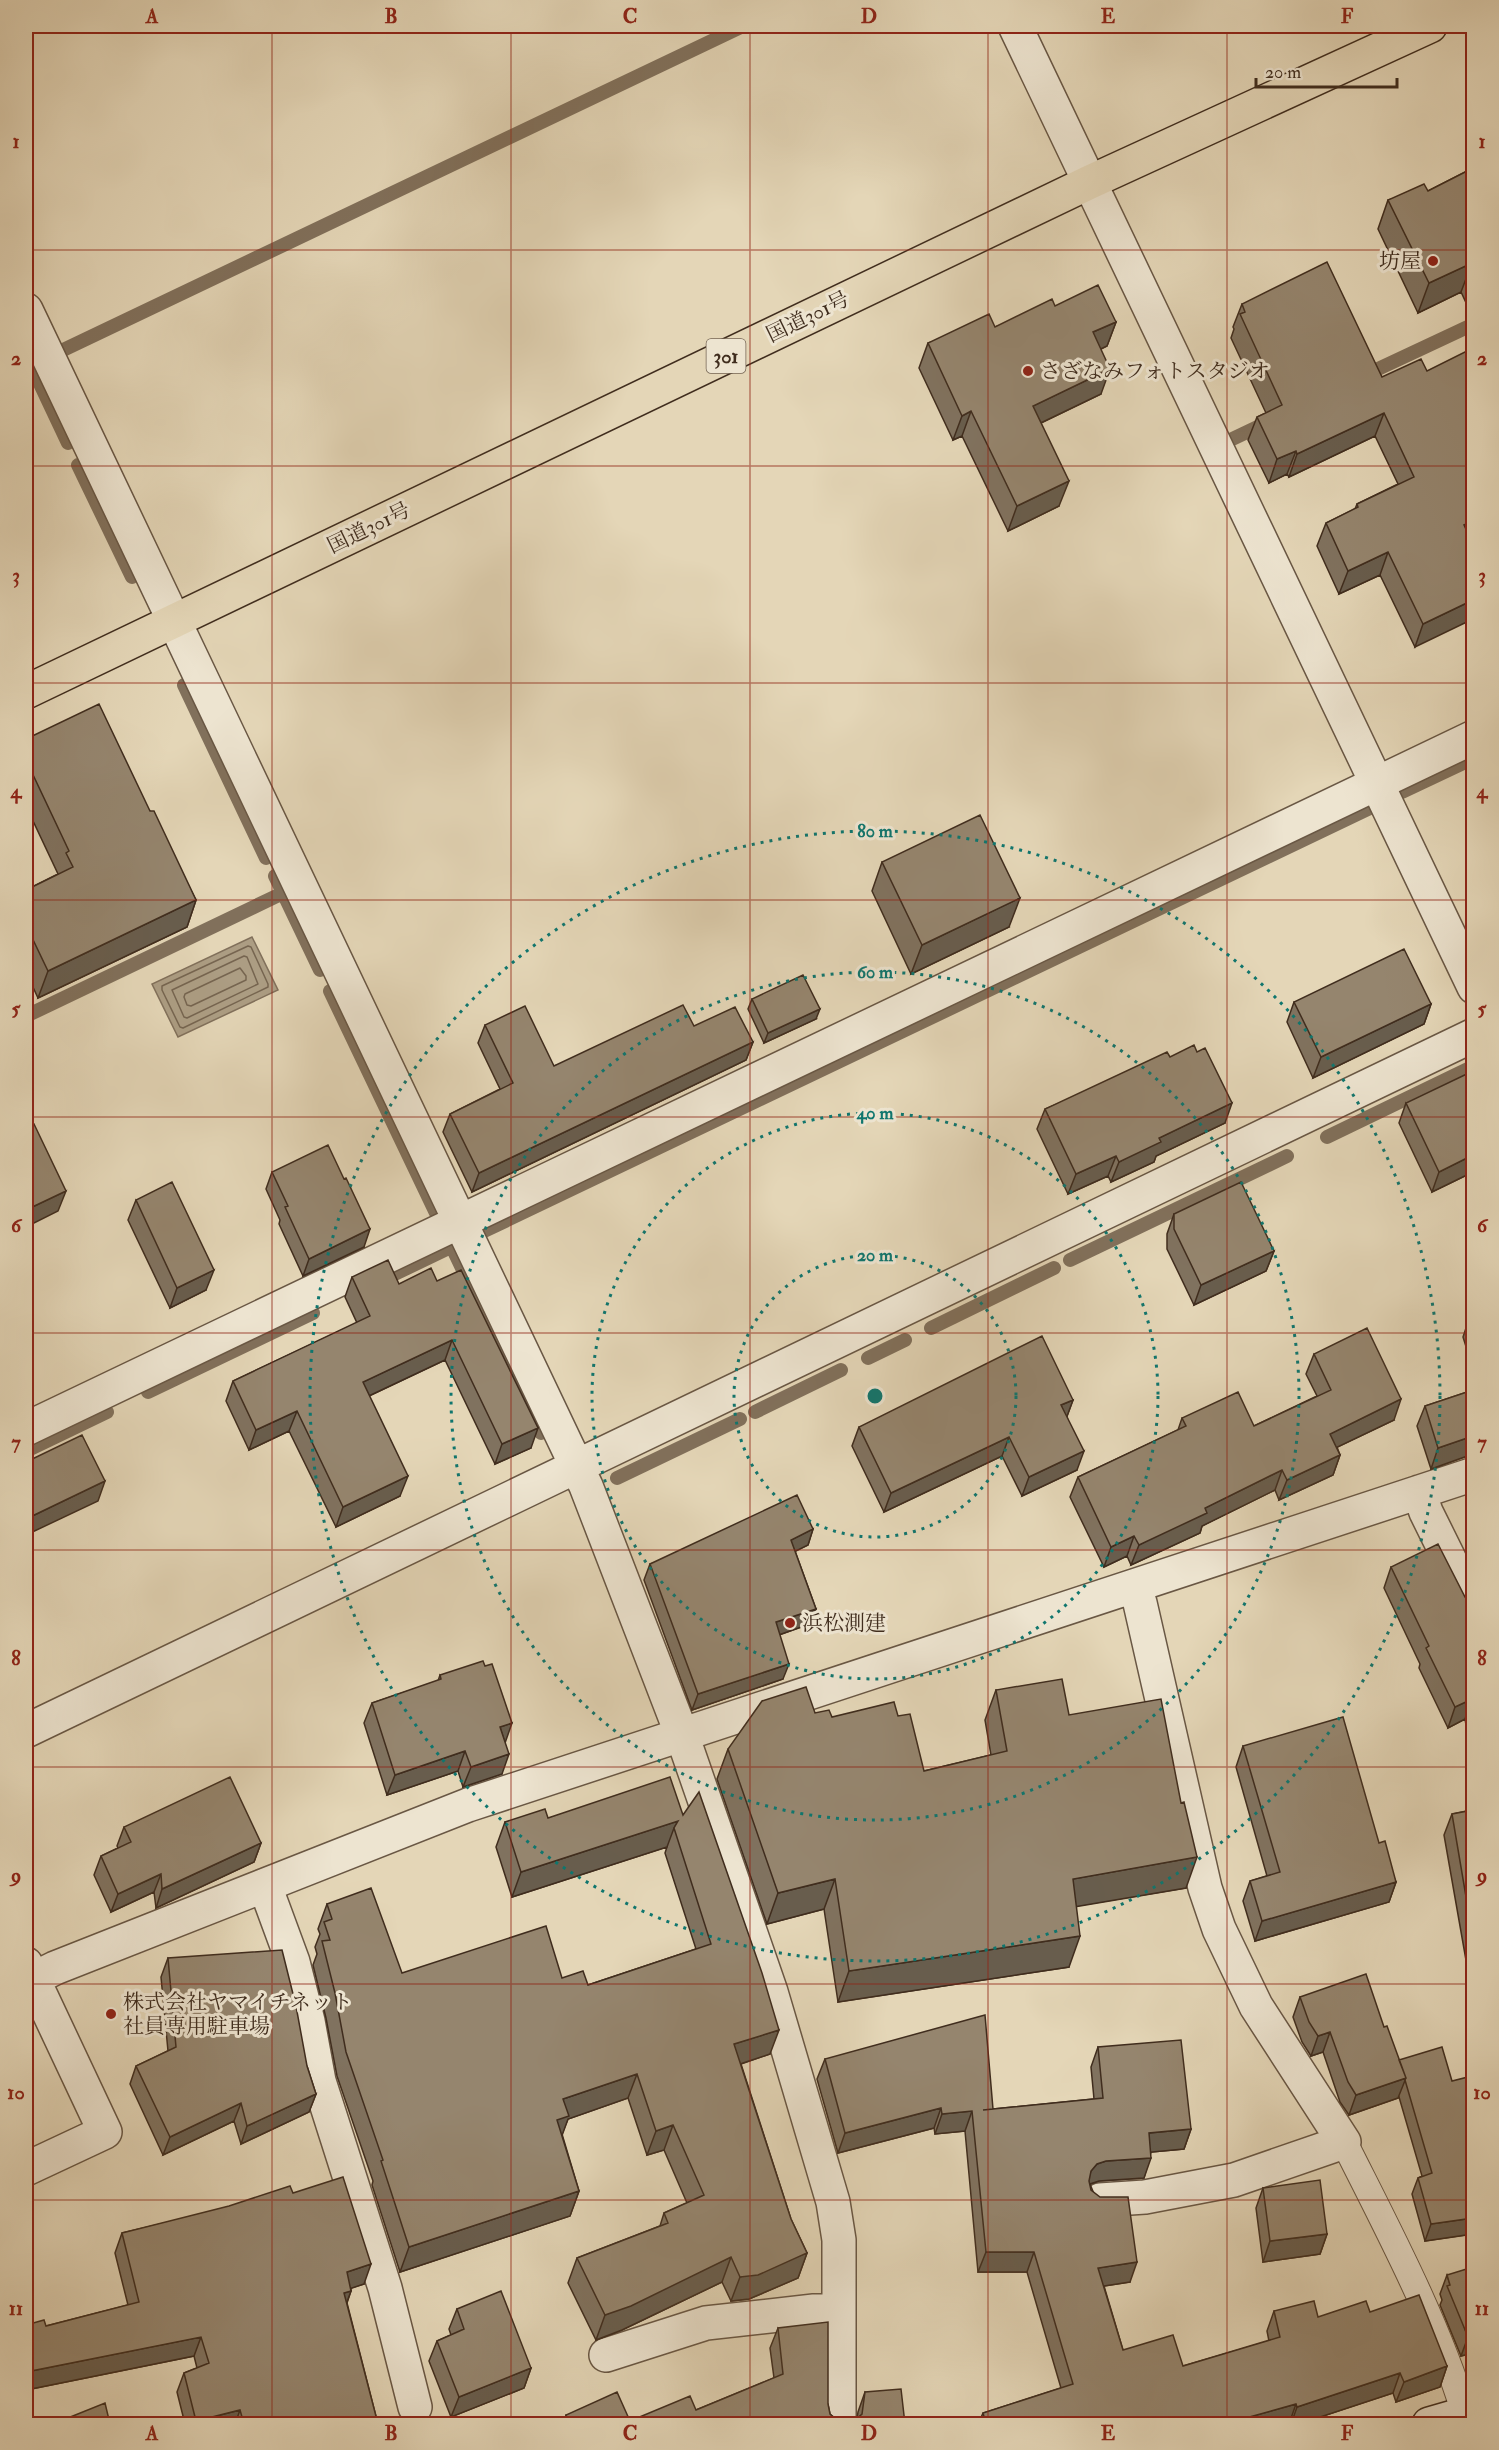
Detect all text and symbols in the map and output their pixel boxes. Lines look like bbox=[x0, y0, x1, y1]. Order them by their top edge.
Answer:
text: A bbox=[145, 4, 159, 29]
text: B bbox=[384, 4, 398, 29]
text: C bbox=[623, 4, 637, 29]
text: D bbox=[861, 4, 877, 29]
text: E bbox=[1101, 4, 1116, 29]
text: F bbox=[1341, 4, 1354, 29]
scale bar bbox=[1256, 51, 1397, 89]
text: 20 m bbox=[1265, 61, 1301, 84]
text: 1 bbox=[12, 129, 20, 154]
text: 1 bbox=[1478, 129, 1486, 154]
place label: 坊屋 bbox=[1379, 248, 1421, 275]
marker: 坊屋 bbox=[1426, 254, 1440, 268]
street label: 国道301号 bbox=[762, 285, 854, 349]
road number: 301 bbox=[706, 339, 746, 373]
text: 2 bbox=[11, 346, 21, 371]
text: 2 bbox=[1477, 346, 1487, 371]
place label: さざなみフォトスタジオ bbox=[1040, 358, 1270, 385]
marker: さざなみフォトスタジオ bbox=[1021, 364, 1035, 378]
street label: 国道301号 bbox=[323, 496, 415, 560]
text: 3 bbox=[12, 563, 20, 588]
text: 3 bbox=[1478, 563, 1486, 588]
text: 4 bbox=[10, 779, 23, 804]
text: 4 bbox=[1476, 779, 1489, 804]
text: 80 m bbox=[857, 820, 894, 843]
text: 60 m bbox=[857, 961, 894, 984]
text: 5 bbox=[12, 996, 22, 1021]
text: 5 bbox=[1478, 996, 1488, 1021]
text: 40 m bbox=[856, 1102, 894, 1125]
text: 6 bbox=[11, 1213, 23, 1238]
text: 6 bbox=[1477, 1213, 1489, 1238]
text: 20 m bbox=[857, 1244, 894, 1267]
centre of rings bbox=[865, 1386, 885, 1406]
text: 7 bbox=[11, 1430, 21, 1455]
text: 7 bbox=[1477, 1430, 1487, 1455]
place label: 浜松測建 bbox=[802, 1610, 886, 1637]
marker: 浜松測建 bbox=[783, 1616, 797, 1630]
text: 8 bbox=[11, 1646, 21, 1671]
text: 8 bbox=[1477, 1646, 1487, 1671]
text: 9 bbox=[9, 1863, 21, 1888]
text: 9 bbox=[1475, 1863, 1487, 1888]
place label: 株式会社ヤマイチネット 社員専用駐車場 bbox=[123, 1989, 353, 2040]
marker: 株式会社ヤマイチネット 社員専用駐車場 bbox=[104, 2007, 118, 2021]
text: 10 bbox=[7, 2080, 25, 2105]
text: 10 bbox=[1473, 2080, 1491, 2105]
text: 11 bbox=[9, 2296, 23, 2321]
text: 11 bbox=[1475, 2296, 1489, 2321]
text: A bbox=[145, 2421, 159, 2446]
text: B bbox=[384, 2421, 398, 2446]
text: C bbox=[623, 2421, 637, 2446]
text: D bbox=[861, 2421, 877, 2446]
text: E bbox=[1101, 2421, 1116, 2446]
text: F bbox=[1341, 2421, 1354, 2446]

